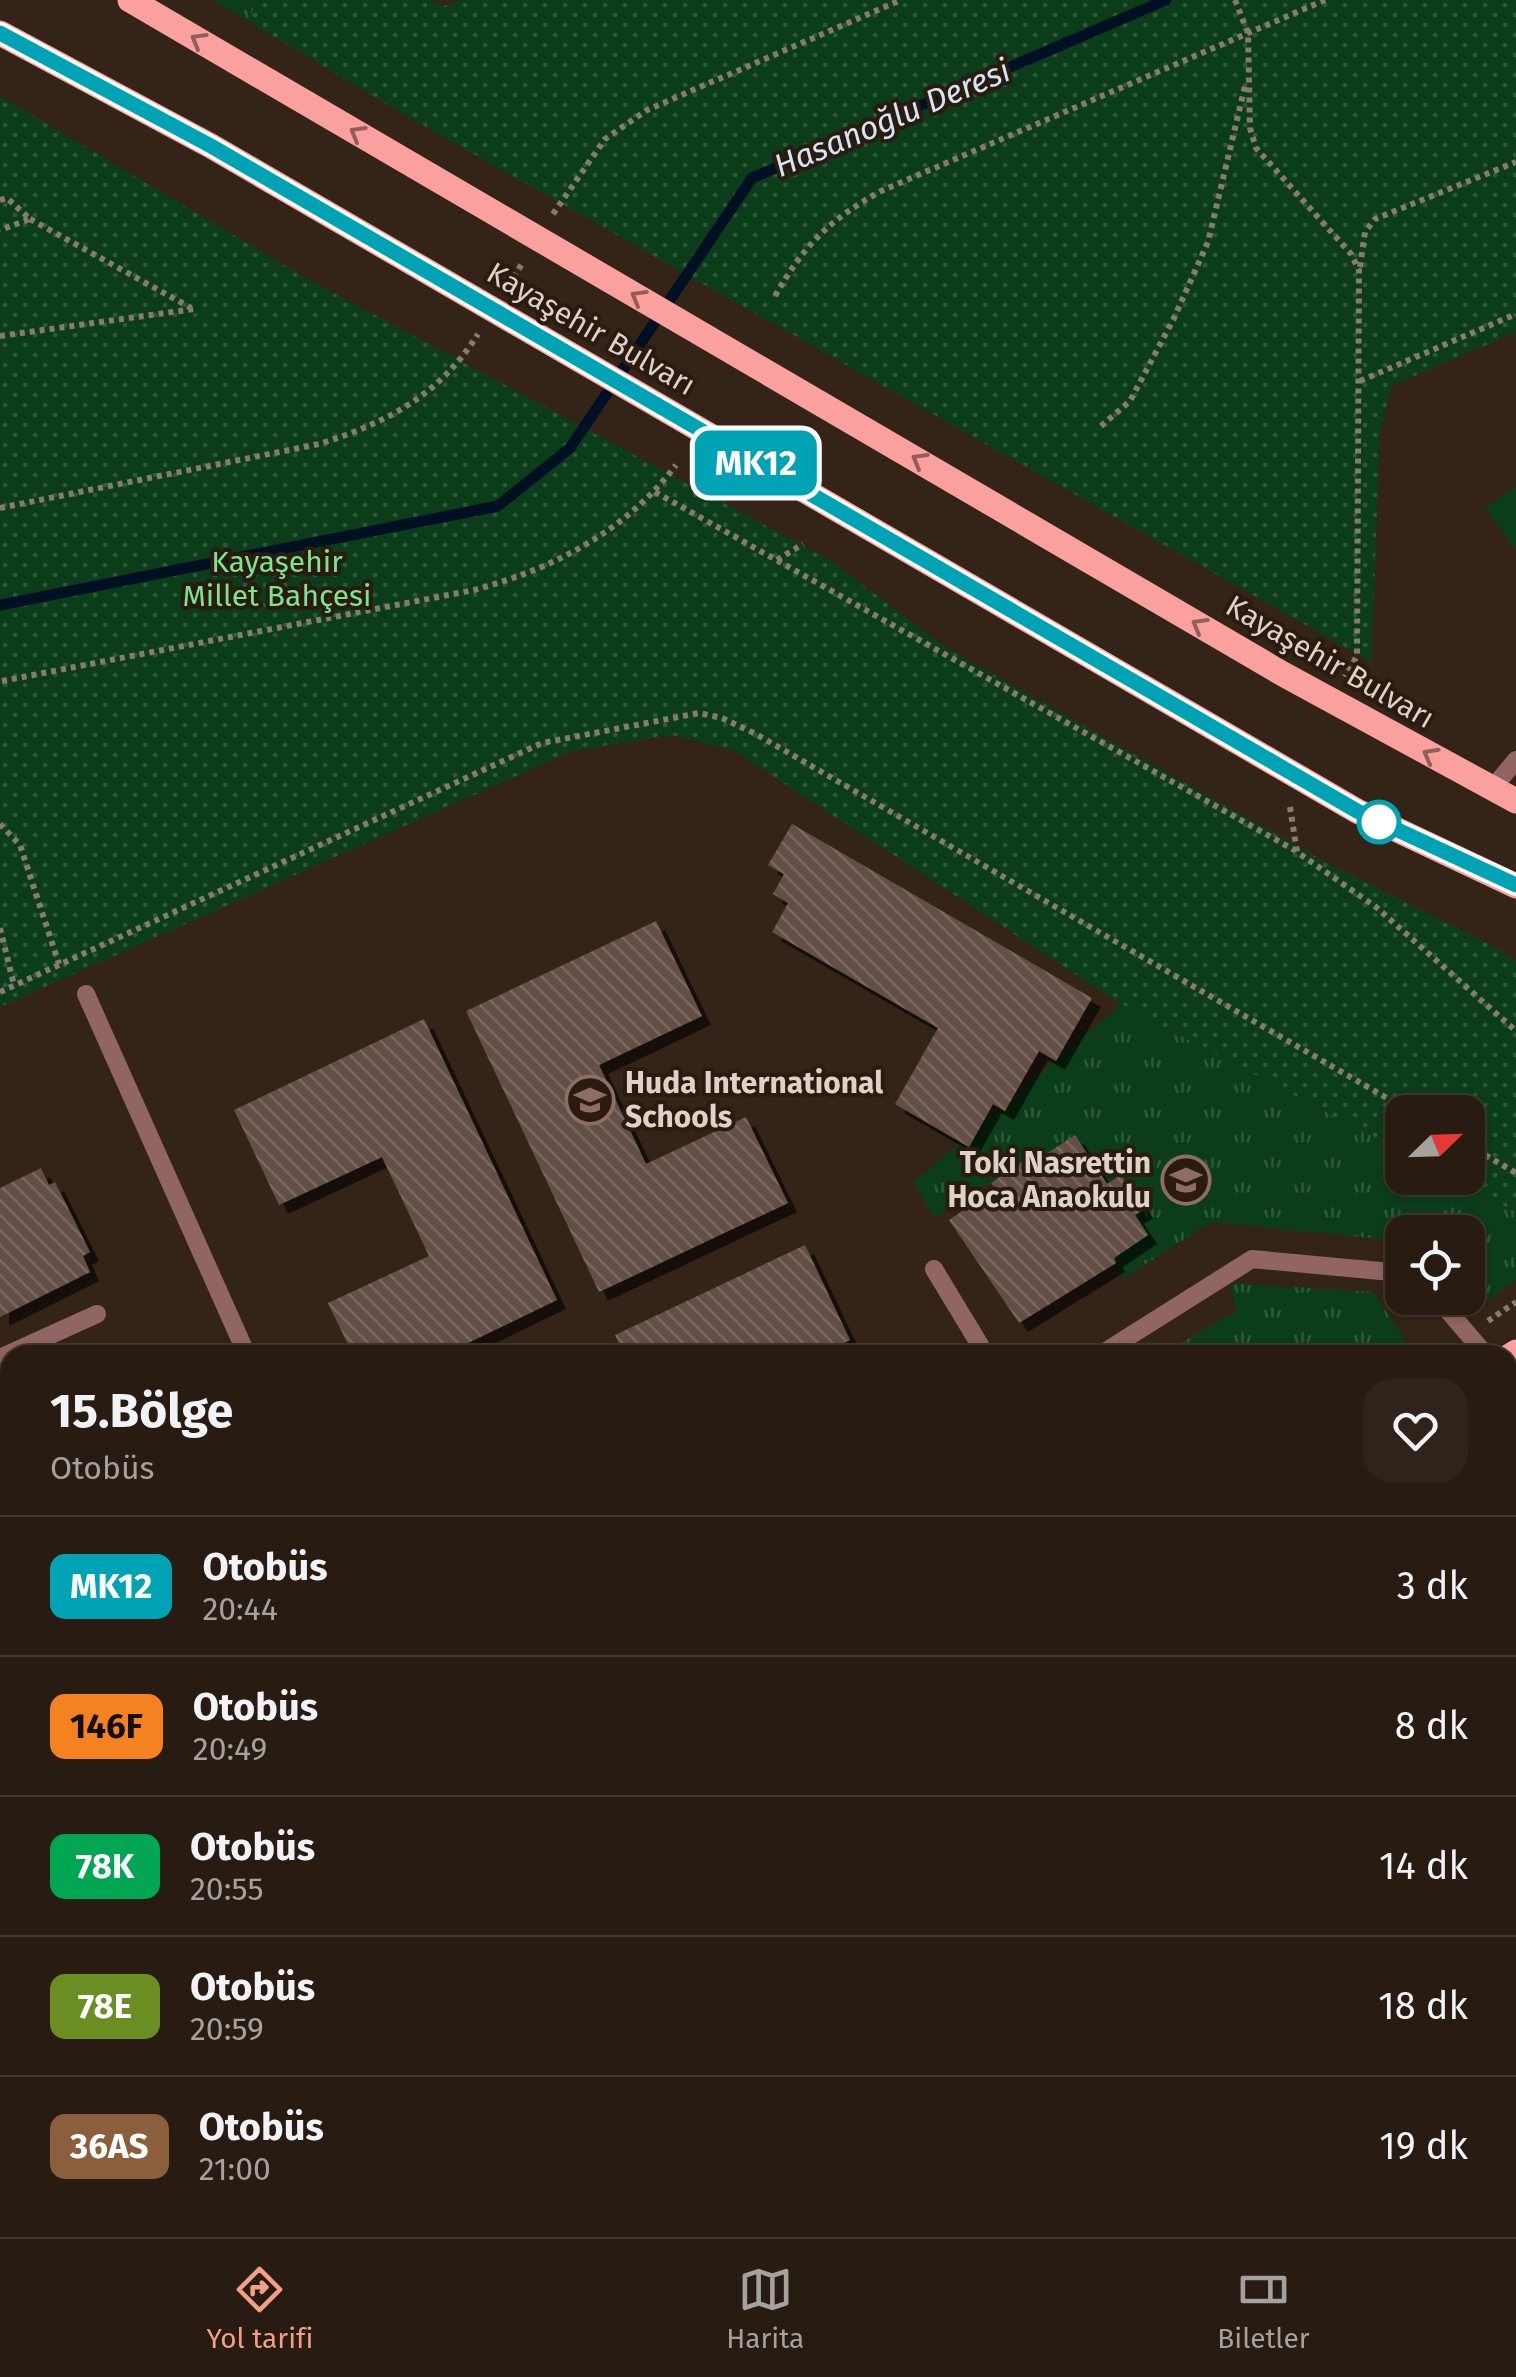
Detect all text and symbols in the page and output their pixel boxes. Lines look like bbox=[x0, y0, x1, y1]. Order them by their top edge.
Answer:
one-way arrow bbox=[191, 33, 209, 52]
water label: Hasanoğlu Deresi bbox=[768, 51, 1016, 185]
one-way arrow bbox=[350, 125, 368, 145]
street label: Kayaşehir Bulvarı bbox=[481, 255, 701, 403]
one-way arrow bbox=[631, 289, 649, 309]
line badge: MK12 bbox=[686, 430, 826, 496]
text: MK12 bbox=[715, 442, 797, 484]
one-way arrow bbox=[912, 453, 930, 473]
park label: Kayaşehir Millet Bahçesi bbox=[182, 544, 372, 614]
street label: Kayaşehir Bulvarı bbox=[1220, 588, 1440, 736]
one-way arrow bbox=[1192, 617, 1210, 637]
one-way arrow bbox=[1423, 748, 1441, 768]
unlabelled marker bbox=[1358, 801, 1400, 843]
place label: Huda International Schools bbox=[625, 1065, 883, 1135]
school or university icon: Huda International Schools bbox=[564, 1074, 616, 1126]
north arrow bbox=[1385, 1095, 1485, 1195]
map controls bbox=[1385, 1095, 1485, 1315]
place label: Toki Nasrettin Hoca Anaokulu bbox=[947, 1145, 1151, 1215]
school or university icon: Toki Nasrettin Hoca Anaokulu bbox=[1160, 1154, 1212, 1206]
button: locate bbox=[1385, 1215, 1485, 1315]
button: heart bbox=[1363, 1378, 1468, 1483]
text: 15.Bölge bbox=[50, 1382, 233, 1440]
text: Otobüs bbox=[50, 1449, 154, 1487]
text: Otobüs bbox=[202, 1544, 328, 1590]
text: 3 dk bbox=[1397, 1563, 1468, 1609]
text: MK12 bbox=[70, 1565, 152, 1607]
text: 20:44 bbox=[202, 1590, 278, 1628]
text: Otobüs bbox=[193, 1684, 318, 1730]
text: 8 dk bbox=[1395, 1703, 1468, 1749]
text: 146F bbox=[70, 1705, 143, 1747]
text: 20:49 bbox=[193, 1730, 267, 1768]
text: Otobüs bbox=[190, 1824, 315, 1870]
text: 14 dk bbox=[1379, 1843, 1468, 1889]
text: 78K bbox=[76, 1845, 134, 1887]
text: 20:55 bbox=[190, 1870, 263, 1908]
text: Otobüs bbox=[190, 1964, 315, 2010]
text: 18 dk bbox=[1378, 1983, 1468, 2029]
text: 78E bbox=[78, 1985, 132, 2027]
text: 20:59 bbox=[190, 2010, 264, 2048]
text: Otobüs bbox=[199, 2104, 324, 2150]
text: 19 dk bbox=[1379, 2123, 1468, 2169]
text: 36AS bbox=[70, 2125, 149, 2167]
text: 21:00 bbox=[199, 2150, 271, 2188]
tab: Yol tarifi bbox=[206, 2262, 313, 2355]
tab: Harita bbox=[726, 2262, 804, 2355]
tab: Biletler bbox=[1217, 2262, 1310, 2355]

